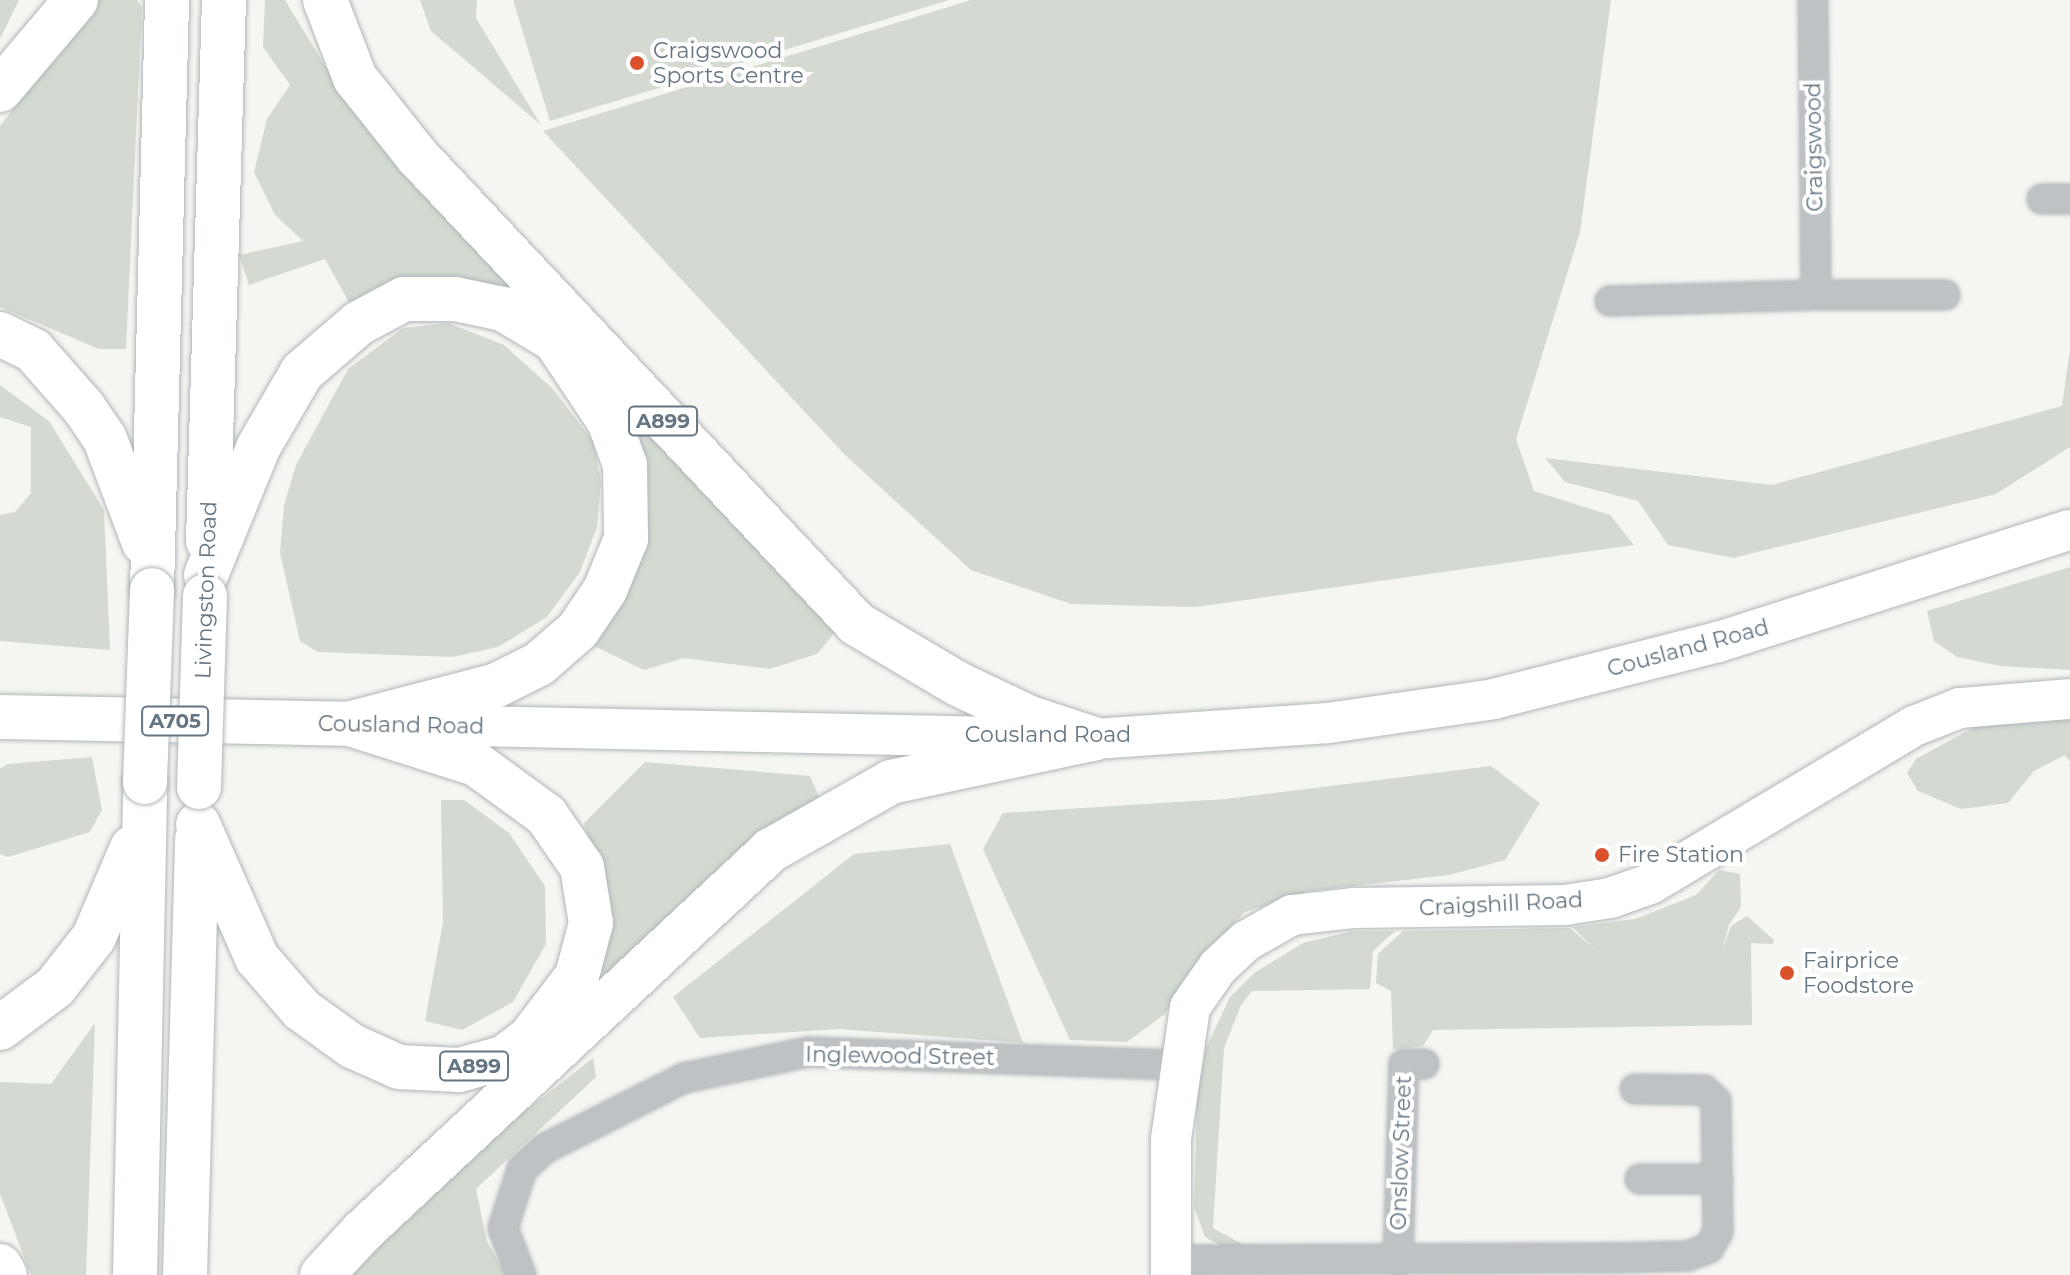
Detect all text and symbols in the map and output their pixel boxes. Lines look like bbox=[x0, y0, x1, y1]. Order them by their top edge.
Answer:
place label: Craigswood Sports Centre bbox=[653, 37, 804, 88]
marker: Craigswood Sports Centre bbox=[628, 54, 646, 72]
street label: Craigswood bbox=[1800, 82, 1828, 212]
road number: A899 bbox=[627, 405, 699, 437]
street label: Livingston Road bbox=[190, 501, 222, 679]
street label: Cousland Road bbox=[1604, 614, 1772, 682]
road number: A705 bbox=[141, 705, 209, 737]
street label: Cousland Road bbox=[318, 710, 484, 740]
street label: Cousland Road bbox=[965, 722, 1131, 748]
place label: Fire Station bbox=[1618, 842, 1744, 868]
marker: Fire Station bbox=[1593, 846, 1611, 864]
street label: Craigshill Road bbox=[1418, 887, 1584, 921]
place label: Fairprice Foodstore bbox=[1803, 947, 1914, 998]
marker: Fairprice Foodstore bbox=[1778, 964, 1796, 982]
street label: Inglewood Street bbox=[805, 1041, 995, 1071]
road number: A899 bbox=[438, 1050, 510, 1082]
street label: Onslow Street bbox=[1385, 1075, 1417, 1231]

